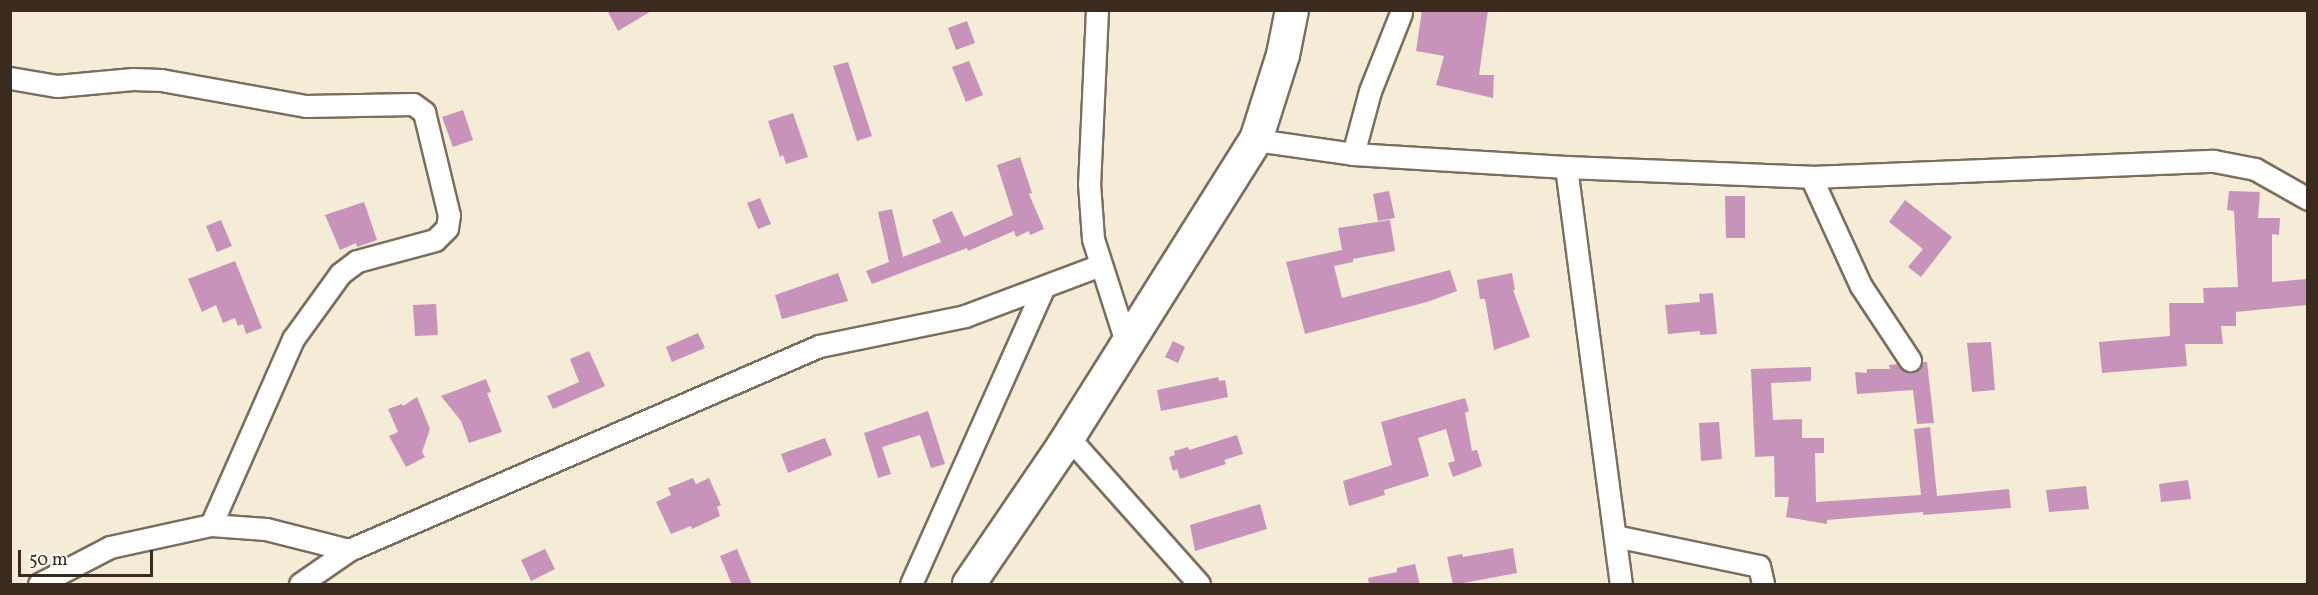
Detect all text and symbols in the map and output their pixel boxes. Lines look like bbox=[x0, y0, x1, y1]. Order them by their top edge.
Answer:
scale bar bbox=[21, 538, 156, 576]
text: 50 m bbox=[29, 548, 68, 573]

